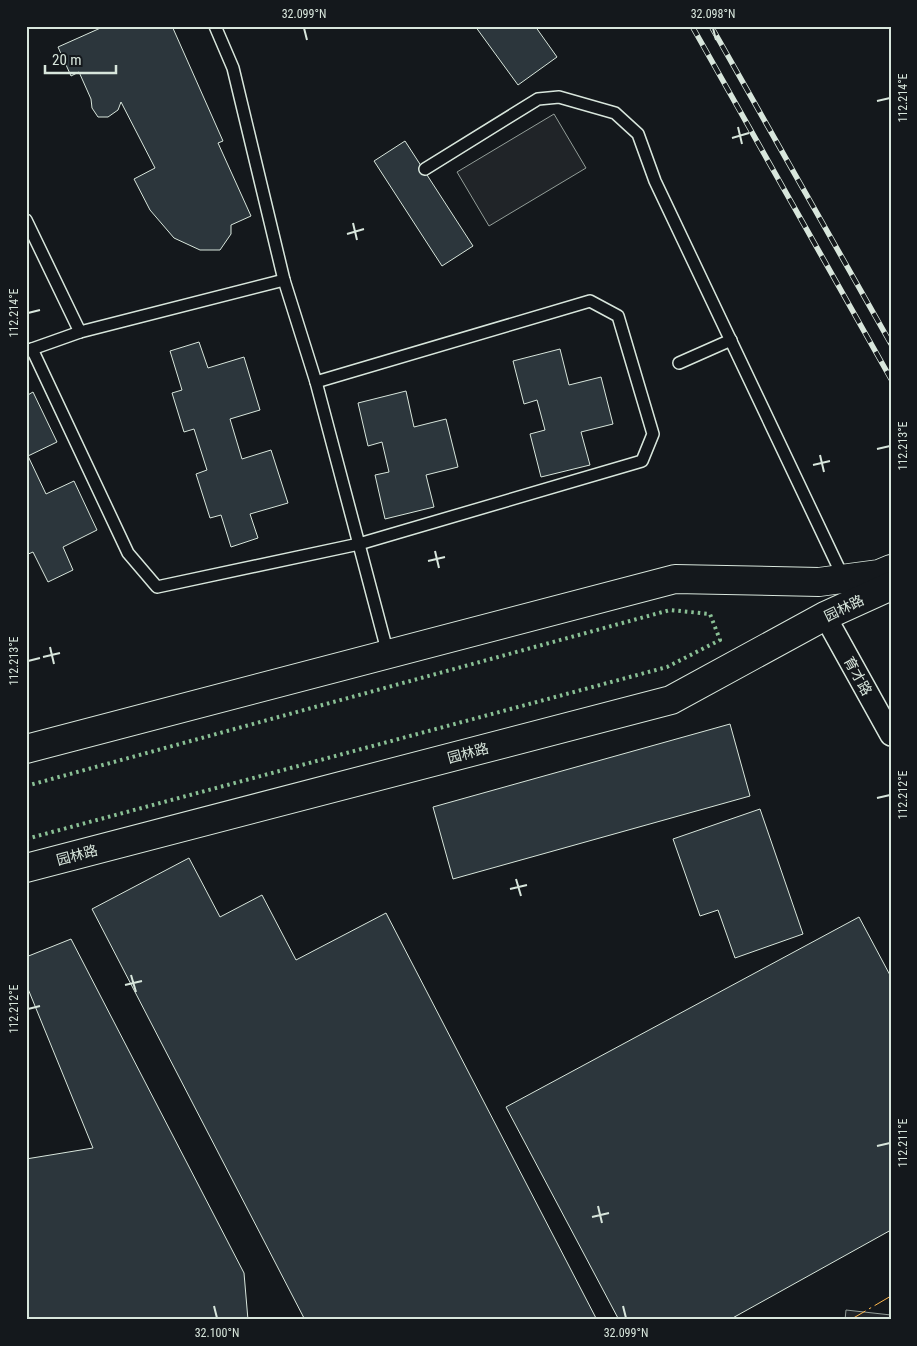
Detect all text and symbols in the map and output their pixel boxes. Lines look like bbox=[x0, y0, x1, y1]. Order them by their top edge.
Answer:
text: 32.099°N bbox=[282, 7, 326, 21]
text: 32.098°N bbox=[691, 7, 735, 21]
scale bar bbox=[45, 42, 116, 74]
text: 20 m bbox=[52, 51, 82, 69]
text: 112.214°E bbox=[896, 73, 910, 123]
text: 112.214°E bbox=[7, 288, 21, 338]
text: 112.213°E bbox=[896, 421, 910, 471]
street label: 园林路 bbox=[822, 592, 866, 624]
text: 112.213°E bbox=[7, 636, 21, 686]
street label: 育才路 bbox=[841, 654, 875, 698]
street label: 园林路 bbox=[446, 740, 490, 766]
text: 112.212°E bbox=[896, 770, 910, 820]
street label: 园林路 bbox=[55, 842, 99, 868]
text: 112.212°E bbox=[7, 984, 21, 1034]
text: 112.211°E bbox=[896, 1118, 910, 1168]
text: 32.100°N bbox=[195, 1326, 239, 1340]
text: 32.099°N bbox=[604, 1326, 648, 1340]

